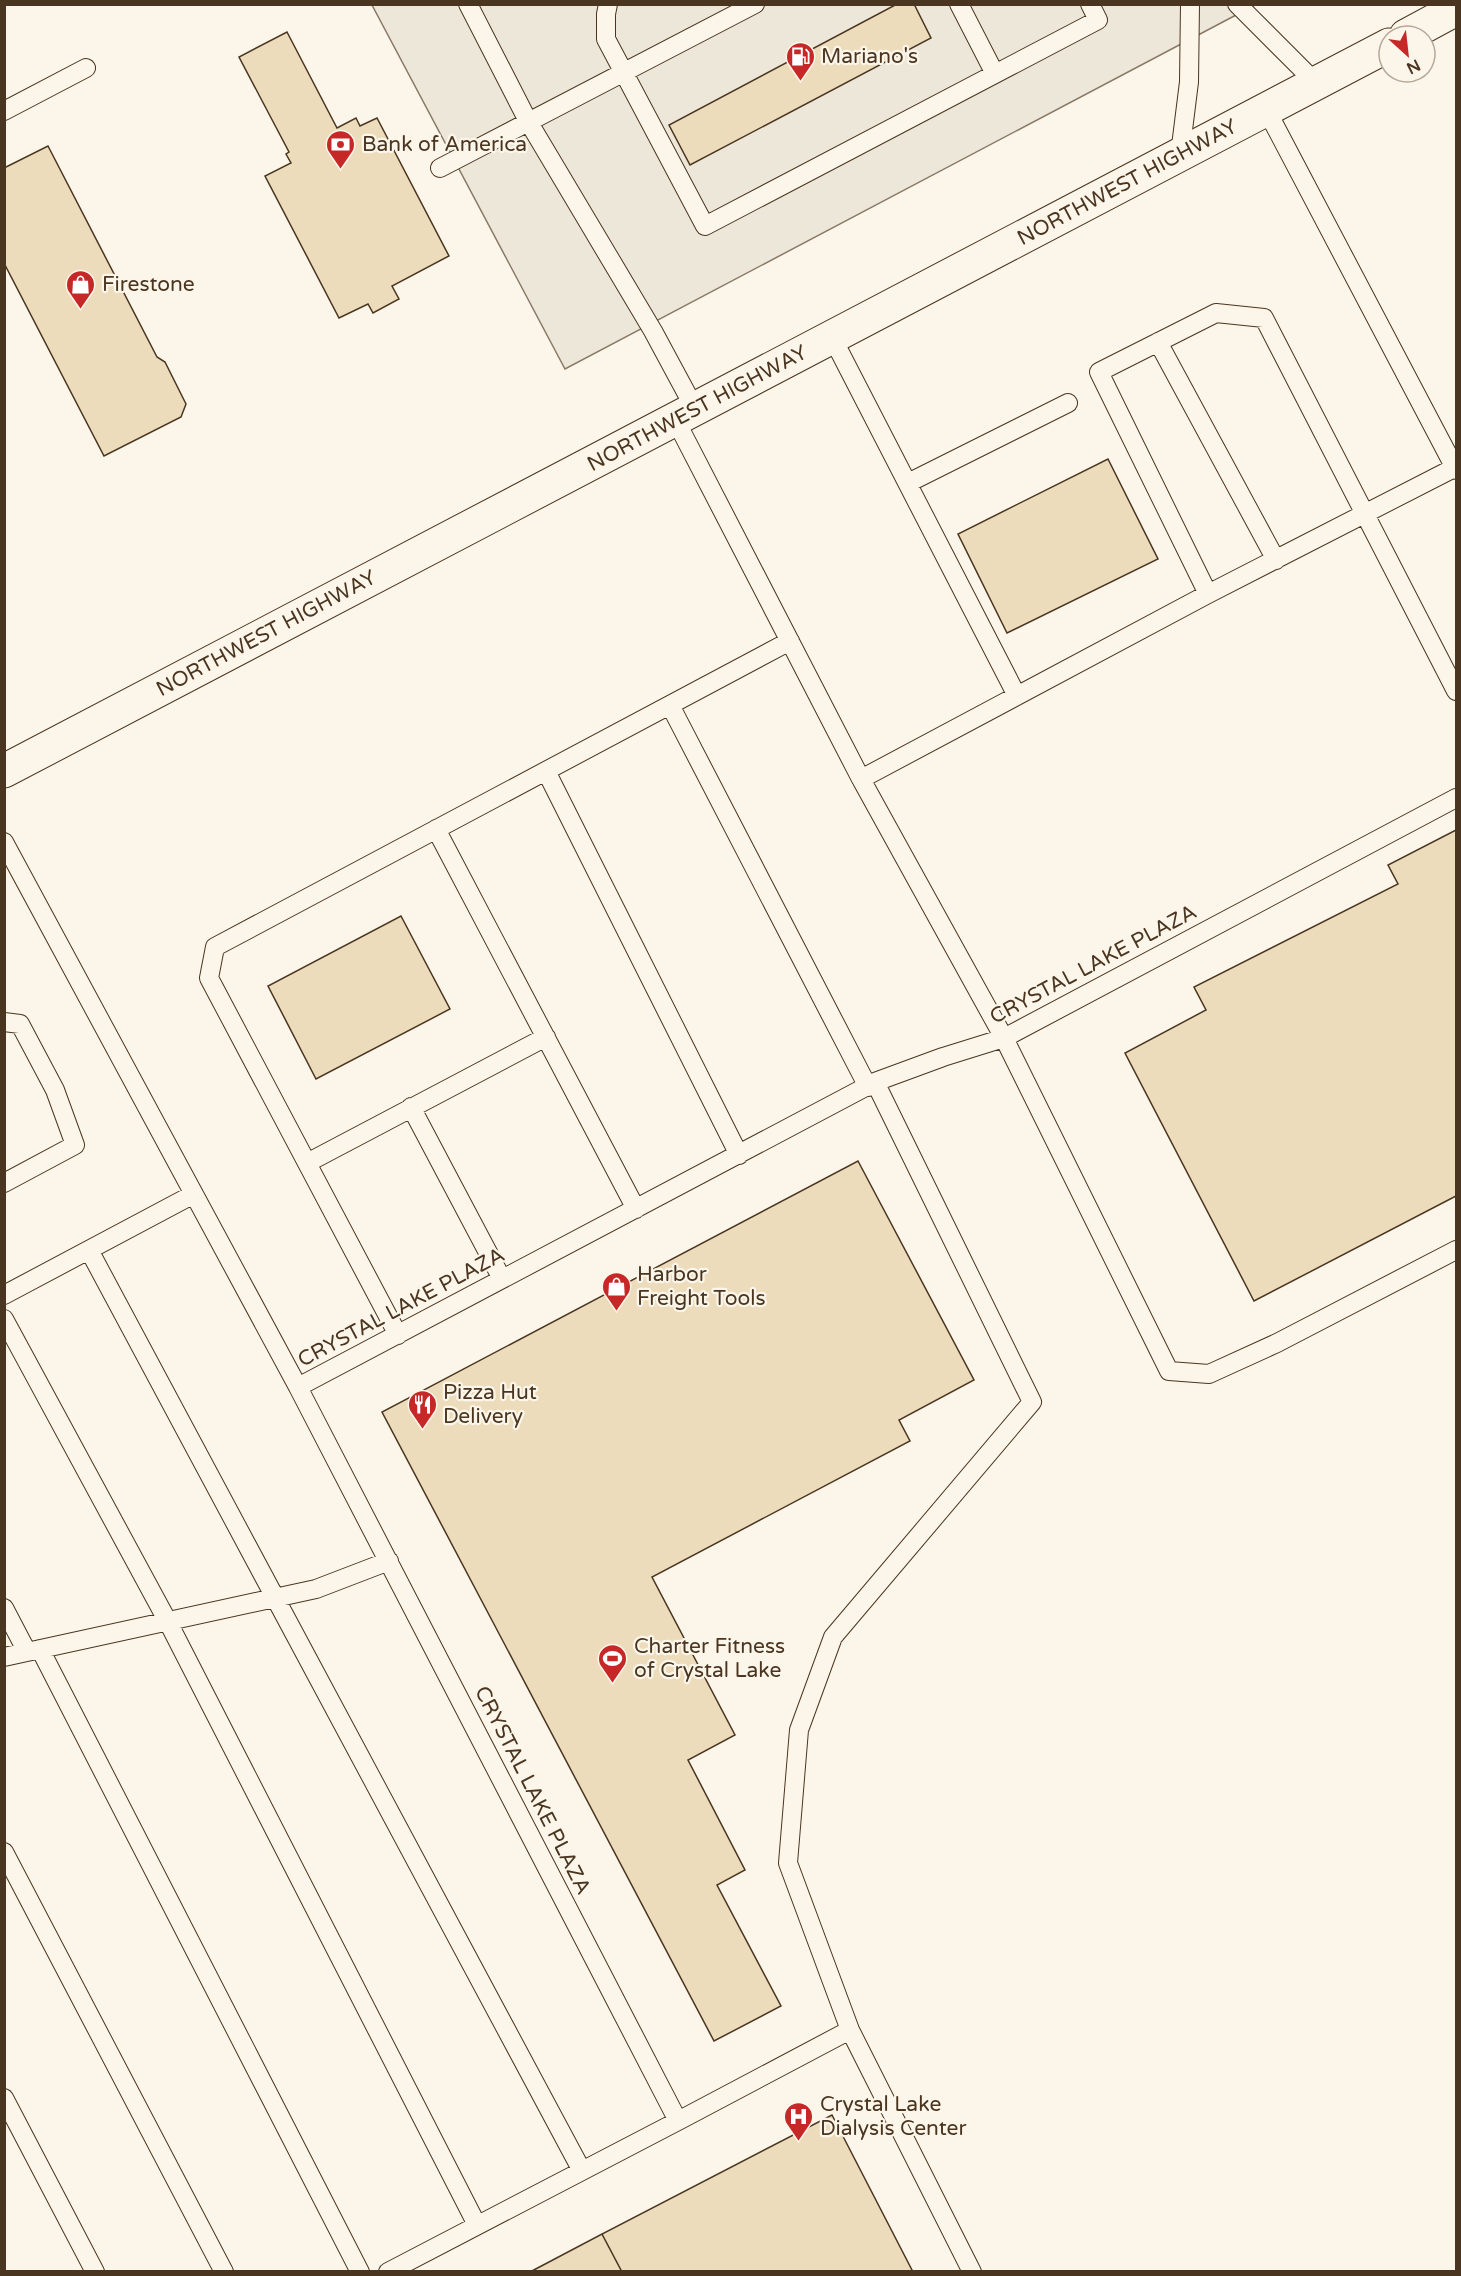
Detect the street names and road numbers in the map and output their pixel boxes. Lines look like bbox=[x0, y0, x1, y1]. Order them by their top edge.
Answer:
street label: NORTHWEST HIGHWAY bbox=[1013, 114, 1241, 251]
street label: NORTHWEST HIGHWAY bbox=[583, 340, 811, 477]
street label: NORTHWEST HIGHWAY bbox=[152, 565, 380, 702]
street label: CRYSTAL LAKE PLAZA bbox=[986, 899, 1201, 1030]
street label: CRYSTAL LAKE PLAZA bbox=[294, 1242, 509, 1373]
street label: CRYSTAL LAKE PLAZA bbox=[469, 1682, 596, 1899]

